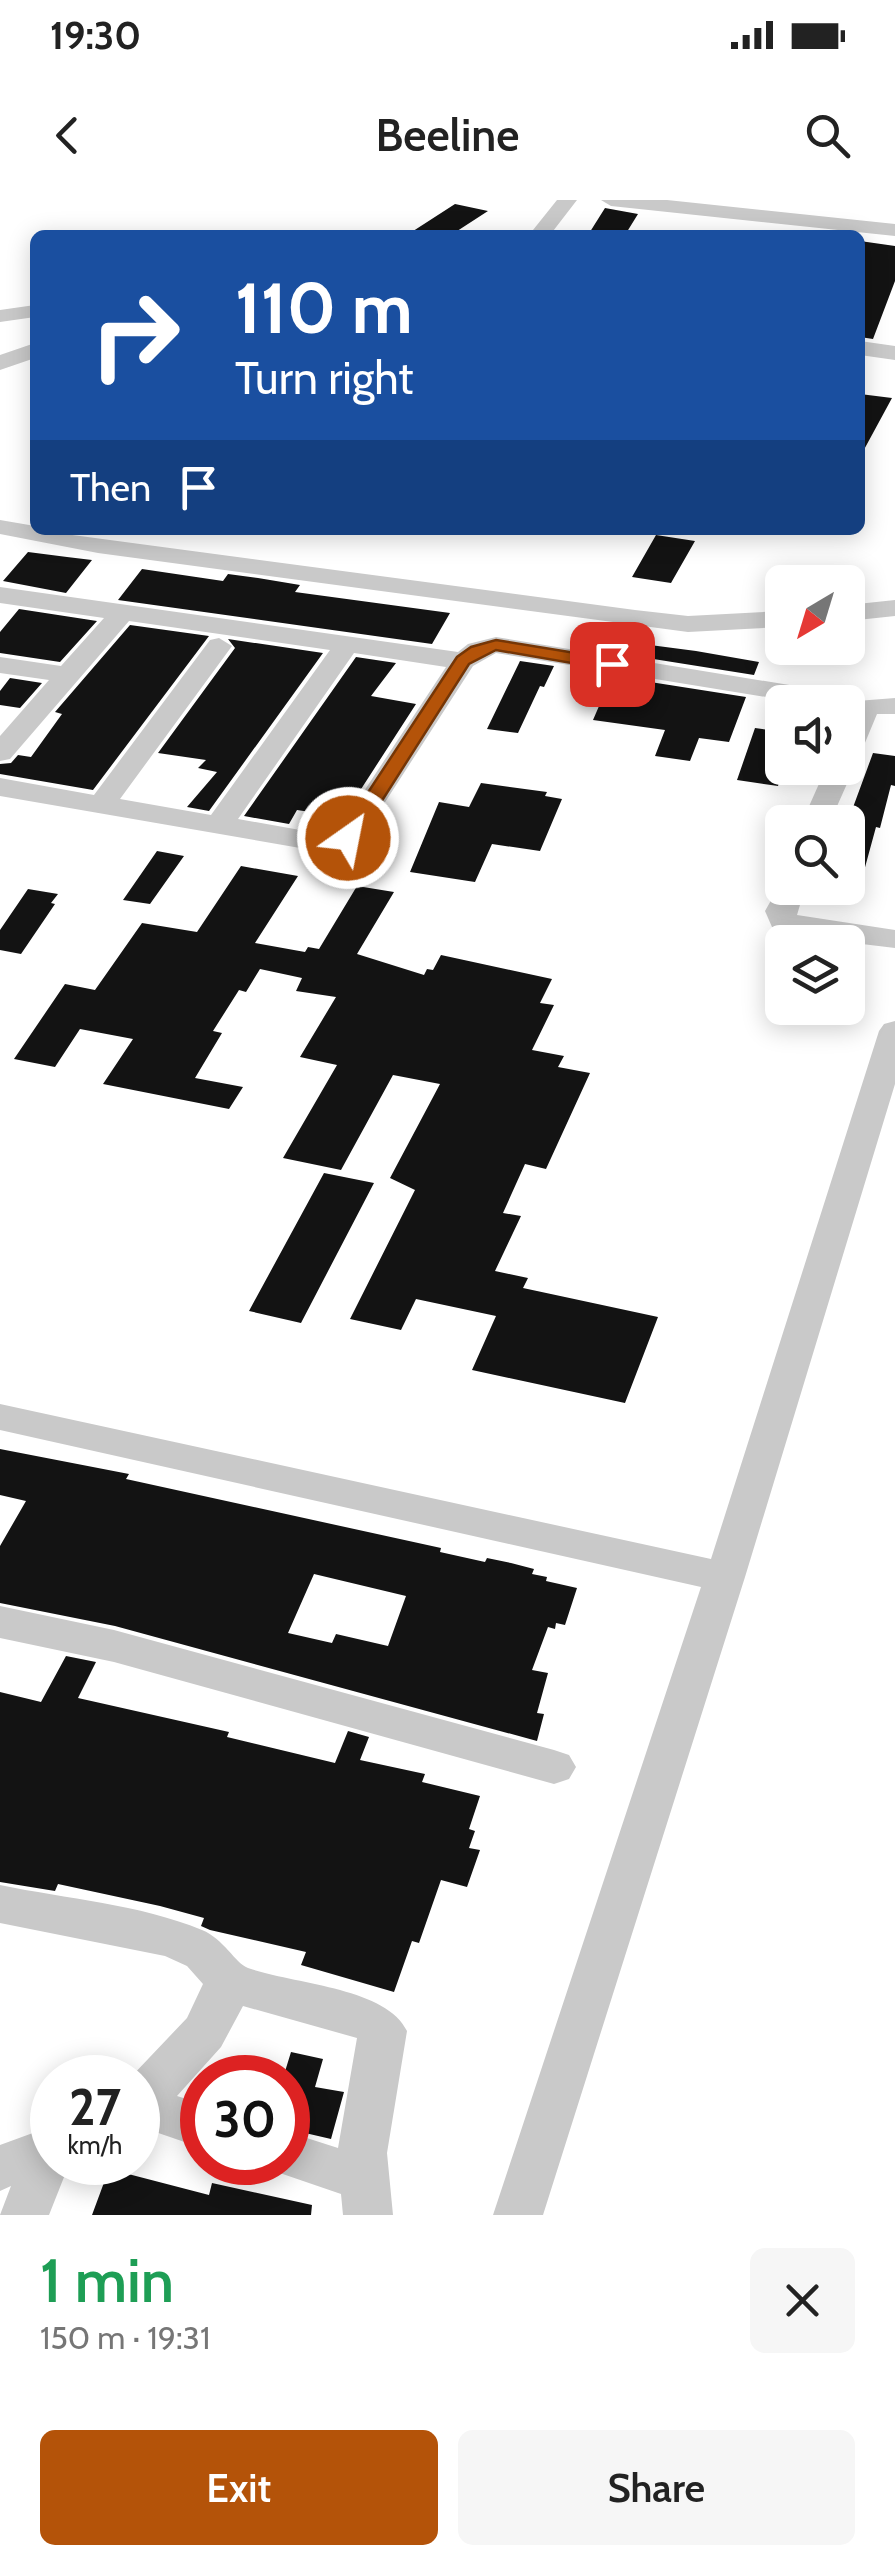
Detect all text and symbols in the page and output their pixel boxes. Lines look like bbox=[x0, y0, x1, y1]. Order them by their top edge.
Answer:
text: 19:30 bbox=[50, 12, 141, 59]
icon: back bbox=[40, 108, 95, 163]
text: Beeline bbox=[376, 108, 519, 162]
icon: search bbox=[800, 108, 855, 163]
text: 110 m bbox=[235, 265, 413, 351]
icon: right bbox=[70, 270, 200, 400]
text: Turn right bbox=[235, 351, 414, 405]
icon: arrive bbox=[171, 460, 226, 515]
text: Then bbox=[70, 464, 151, 511]
north arrow bbox=[765, 565, 865, 665]
map controls bbox=[765, 565, 865, 1025]
pin bbox=[570, 622, 655, 707]
icon: arrive bbox=[585, 637, 640, 692]
button: sound bbox=[765, 685, 865, 785]
position arrow bbox=[296, 786, 400, 890]
button: search bbox=[765, 805, 865, 905]
button: layers bbox=[765, 925, 865, 1025]
speed limit sign: 30 bbox=[180, 2055, 310, 2185]
text: 27 bbox=[69, 2077, 121, 2138]
text: km/h bbox=[68, 2130, 122, 2160]
text: 1 min bbox=[40, 2244, 174, 2317]
button: close bbox=[750, 2248, 855, 2353]
text: 150 m · 19:31 bbox=[40, 2318, 210, 2357]
button: Exit bbox=[40, 2430, 438, 2545]
button: Share bbox=[458, 2430, 855, 2545]

